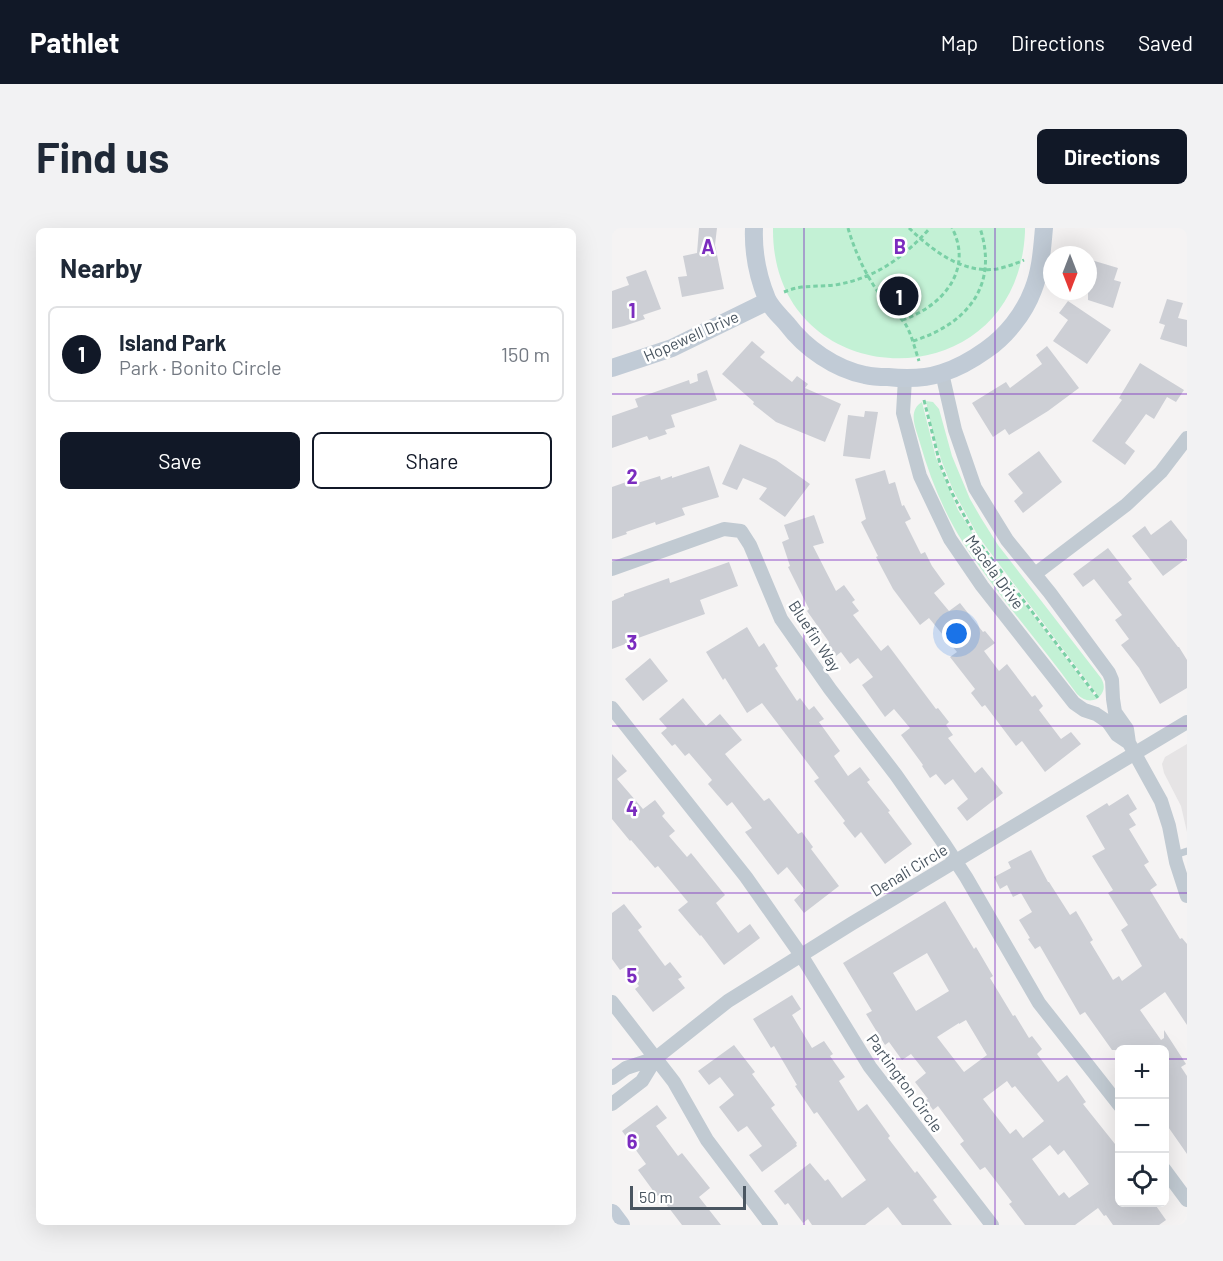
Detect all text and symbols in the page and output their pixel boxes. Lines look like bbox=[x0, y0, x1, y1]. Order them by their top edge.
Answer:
text: Pathlet bbox=[30, 25, 119, 59]
text: Map bbox=[941, 30, 978, 55]
text: Directions bbox=[1011, 30, 1105, 55]
text: Saved bbox=[1138, 30, 1193, 55]
button: Directions bbox=[1037, 129, 1187, 184]
text: Find us bbox=[36, 131, 169, 181]
text: A bbox=[701, 234, 715, 258]
text: B bbox=[894, 234, 906, 258]
north arrow bbox=[1043, 246, 1097, 300]
text: Nearby bbox=[60, 252, 142, 283]
pin: 1 bbox=[880, 274, 918, 318]
text: 1 bbox=[628, 298, 636, 322]
street label: Hopewell Drive bbox=[640, 306, 741, 365]
text: Island Park bbox=[119, 329, 226, 355]
text: 1 bbox=[78, 342, 85, 366]
text: 150 m bbox=[501, 342, 550, 366]
text: Park · Bonito Circle bbox=[119, 355, 282, 379]
button: Save bbox=[60, 432, 300, 489]
button: Share bbox=[312, 432, 552, 489]
text: 2 bbox=[626, 464, 638, 488]
street label: Macela Drive bbox=[962, 531, 1029, 613]
street label: Bluefin Way bbox=[785, 597, 846, 675]
your location bbox=[942, 619, 971, 648]
text: 3 bbox=[627, 630, 637, 654]
text: 4 bbox=[626, 796, 638, 820]
street label: Denali Circle bbox=[867, 839, 951, 900]
text: 5 bbox=[627, 963, 638, 987]
street label: Partington Circle bbox=[863, 1030, 947, 1136]
map controls bbox=[1115, 1045, 1169, 1207]
button: + bbox=[1115, 1045, 1169, 1099]
button: − bbox=[1115, 1099, 1169, 1153]
text: 6 bbox=[627, 1129, 638, 1153]
button: locate bbox=[1115, 1153, 1169, 1207]
scale bar bbox=[630, 1183, 746, 1210]
text: 50 m bbox=[639, 1187, 673, 1206]

